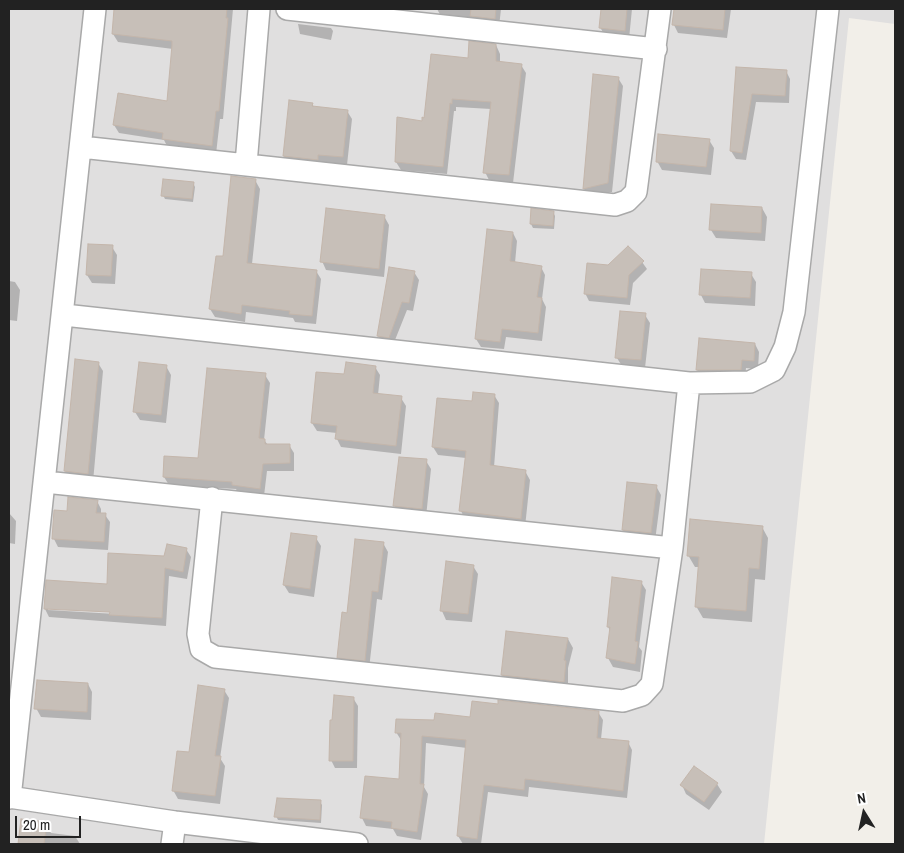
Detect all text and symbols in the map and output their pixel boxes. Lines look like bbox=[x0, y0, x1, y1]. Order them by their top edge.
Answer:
north arrow bbox=[839, 788, 889, 838]
text: N bbox=[856, 789, 867, 808]
scale bar bbox=[18, 806, 84, 838]
text: 20 m bbox=[23, 814, 50, 835]

